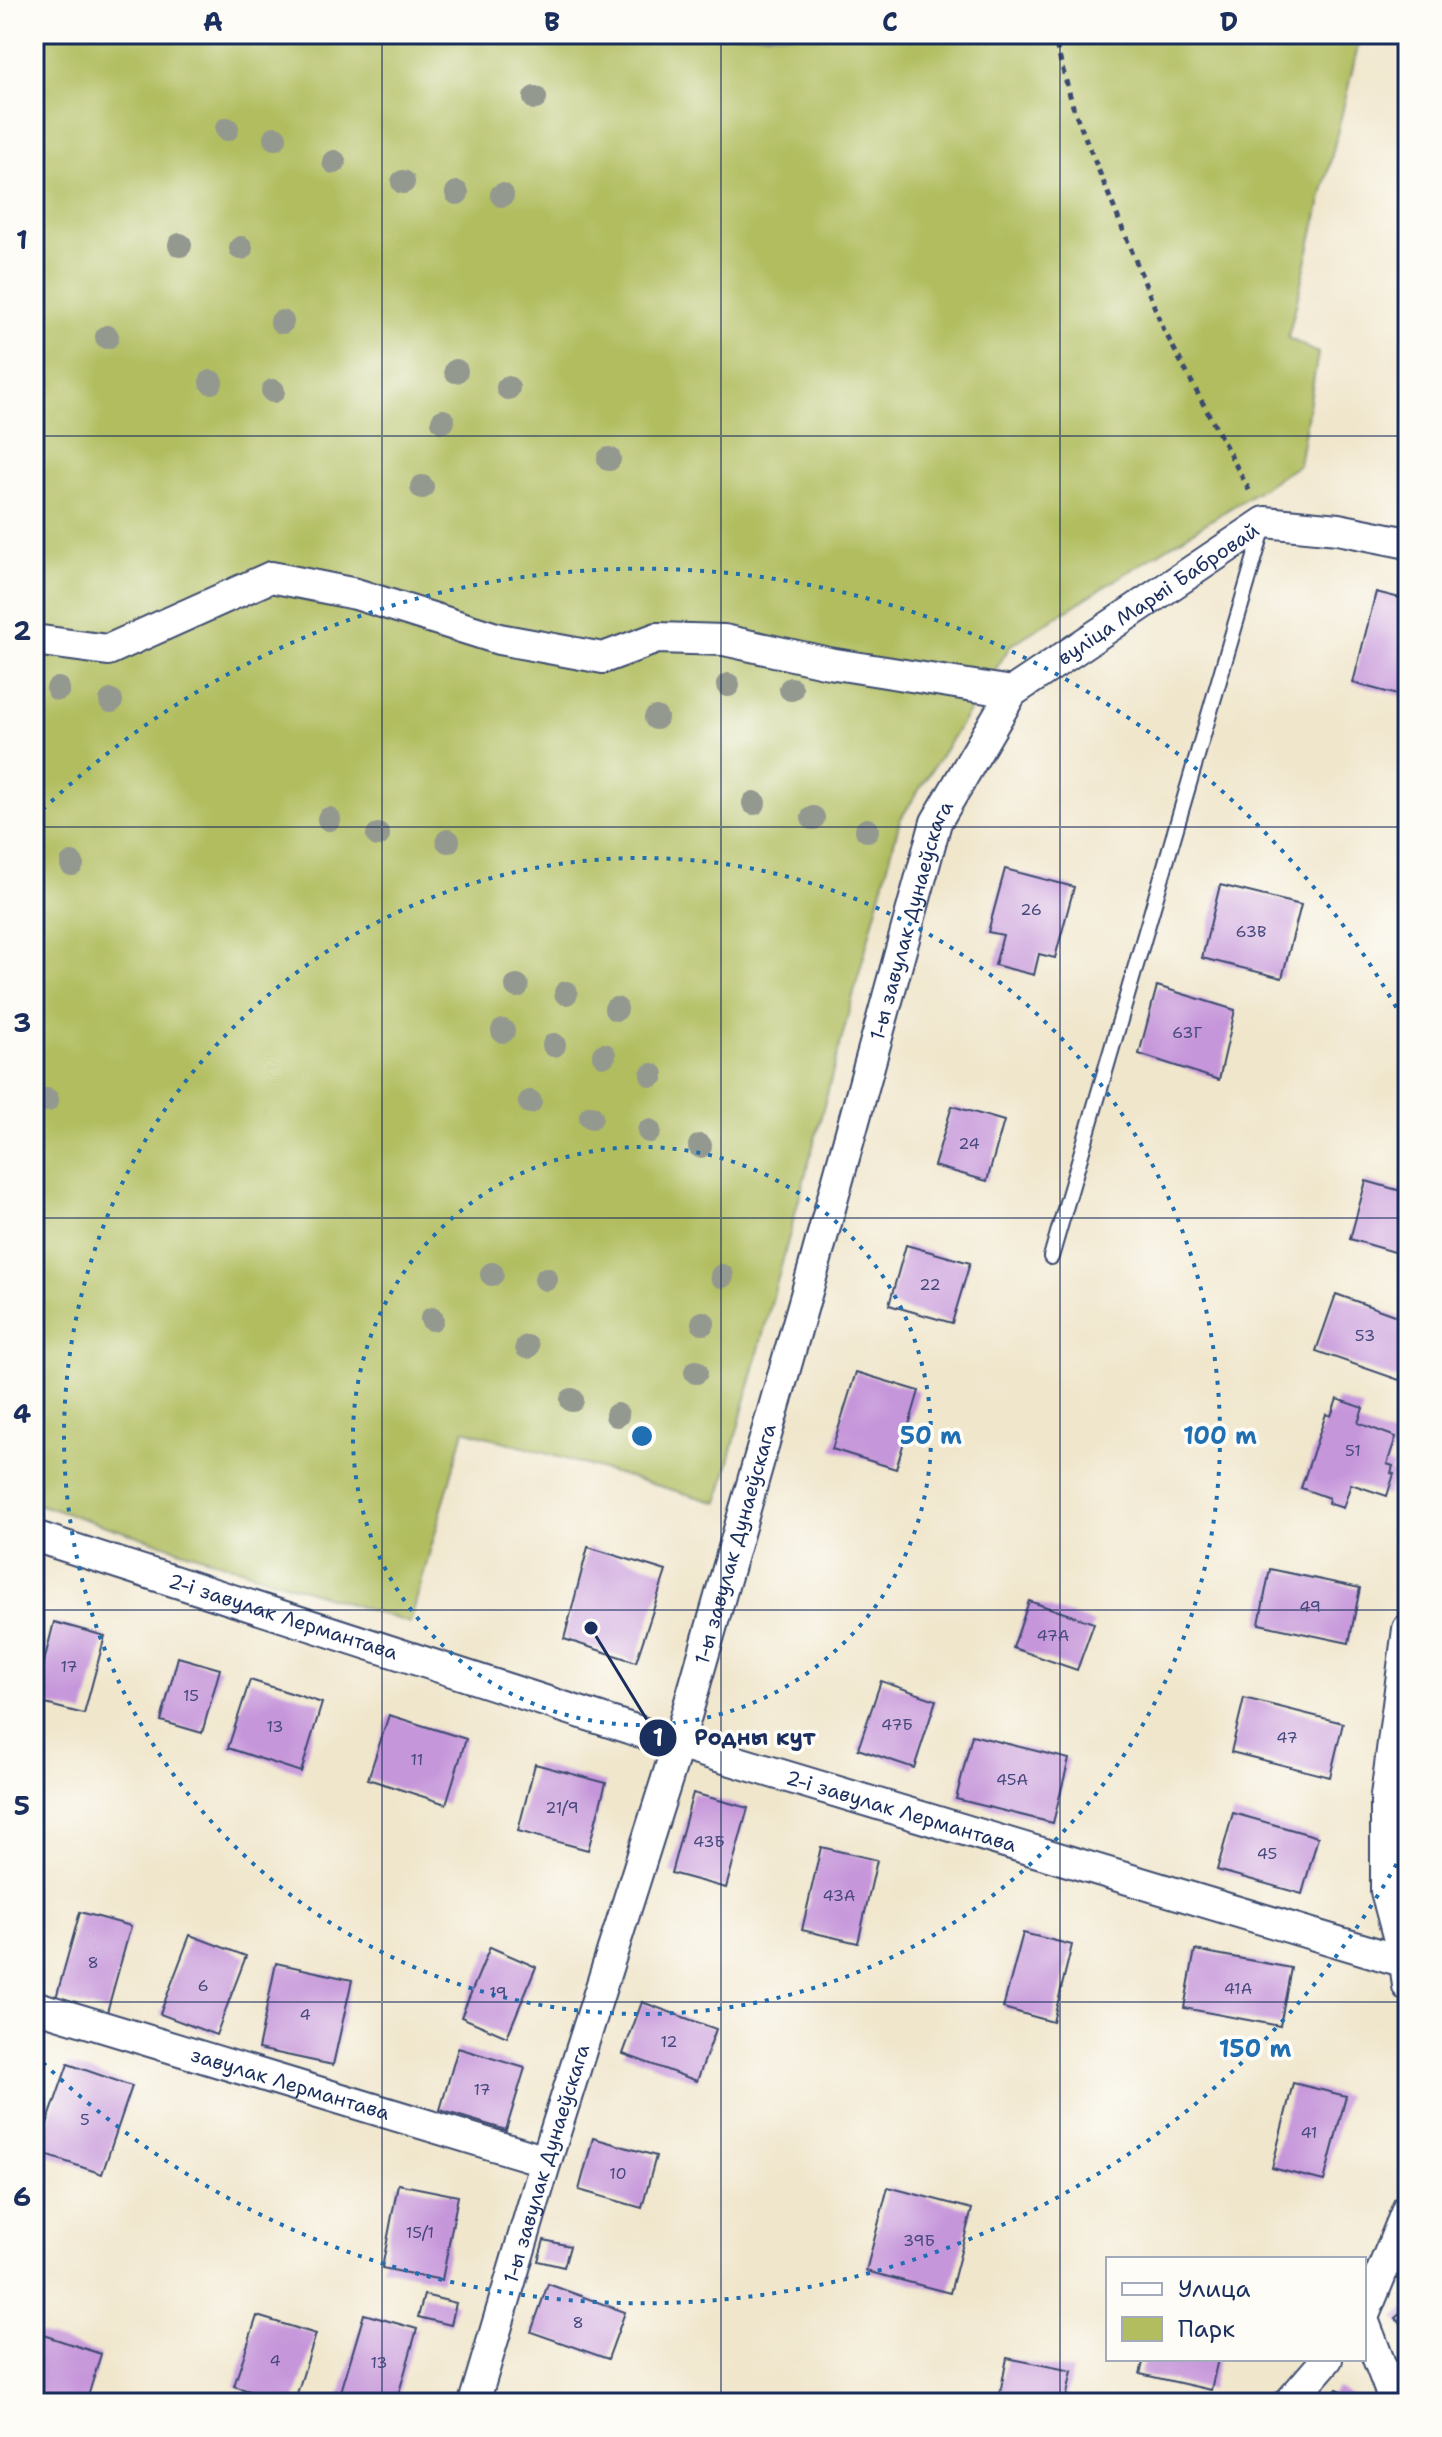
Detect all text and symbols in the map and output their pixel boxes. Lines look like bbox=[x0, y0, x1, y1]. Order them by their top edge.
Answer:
text: A bbox=[203, 4, 223, 39]
text: B bbox=[544, 4, 560, 39]
text: C bbox=[882, 4, 898, 39]
text: D bbox=[1220, 4, 1238, 39]
text: 1 bbox=[16, 222, 28, 257]
street label: вуліца Марыі Бабровай bbox=[1052, 517, 1264, 671]
text: 2 bbox=[13, 613, 31, 648]
street label: 1-ы завулак Дунаеўскага bbox=[864, 795, 959, 1043]
house number: 26 bbox=[1020, 899, 1042, 920]
house number: 63В bbox=[1236, 921, 1266, 942]
text: 3 bbox=[13, 1005, 31, 1040]
house number: 63Г bbox=[1172, 1022, 1202, 1043]
house number: 24 bbox=[958, 1133, 980, 1154]
house number: 22 bbox=[919, 1274, 941, 1295]
house number: 53 bbox=[1355, 1325, 1375, 1346]
text: 4 bbox=[13, 1396, 31, 1431]
street label: 1-ы завулак Дунаеўскага bbox=[688, 1420, 782, 1667]
text: 50 m bbox=[900, 1420, 962, 1452]
text: 100 m bbox=[1183, 1420, 1257, 1452]
centre of rings bbox=[628, 1422, 656, 1450]
house number: 51 bbox=[1345, 1440, 1361, 1461]
street label: 2-і завулак Лермантава bbox=[165, 1567, 402, 1666]
house number: 49 bbox=[1299, 1596, 1321, 1617]
house number: 47А bbox=[1037, 1625, 1069, 1646]
house number: 17 bbox=[60, 1656, 78, 1677]
house number: 15 bbox=[183, 1685, 199, 1706]
house number: 47Б bbox=[881, 1714, 913, 1735]
callout: Родны кут bbox=[638, 1715, 832, 1761]
house number: 13 bbox=[266, 1716, 284, 1737]
text: 1 bbox=[653, 1722, 663, 1754]
text: Родны кут bbox=[694, 1723, 816, 1752]
house number: 47 bbox=[1276, 1727, 1298, 1748]
house number: 11 bbox=[411, 1749, 423, 1770]
street label: 2-і завулак Лермантава bbox=[783, 1764, 1020, 1858]
house number: 45А bbox=[996, 1769, 1028, 1790]
text: 5 bbox=[14, 1788, 30, 1823]
house number: 21/9 bbox=[545, 1797, 579, 1818]
house number: 43Б bbox=[693, 1831, 725, 1852]
house number: 45 bbox=[1257, 1843, 1277, 1864]
house number: 43А bbox=[823, 1885, 855, 1906]
house number: 8 bbox=[87, 1952, 99, 1973]
house number: 6 bbox=[197, 1975, 209, 1996]
house number: 41А bbox=[1224, 1978, 1252, 1999]
house number: 19 bbox=[489, 1982, 507, 2003]
house number: 4 bbox=[299, 2004, 311, 2025]
house number: 12 bbox=[660, 2031, 678, 2052]
text: 150 m bbox=[1219, 2033, 1291, 2065]
street label: 1-ы завулак Дунаеўскага bbox=[497, 2040, 595, 2286]
street label: завулак Лермантава bbox=[188, 2041, 393, 2126]
house number: 17 bbox=[473, 2079, 491, 2100]
house number: 5 bbox=[80, 2109, 90, 2130]
house number: 41 bbox=[1300, 2122, 1318, 2143]
house number: 10 bbox=[609, 2163, 627, 2184]
text: 6 bbox=[13, 2179, 31, 2214]
house number: 15/1 bbox=[406, 2222, 434, 2243]
house number: 39Б bbox=[903, 2230, 935, 2251]
legend bbox=[1106, 2257, 1366, 2361]
text: Улица bbox=[1178, 2273, 1251, 2305]
house number: 8 bbox=[572, 2312, 584, 2333]
text: Парк bbox=[1178, 2313, 1235, 2345]
house number: 4 bbox=[269, 2350, 281, 2371]
house number: 13 bbox=[370, 2352, 388, 2373]

